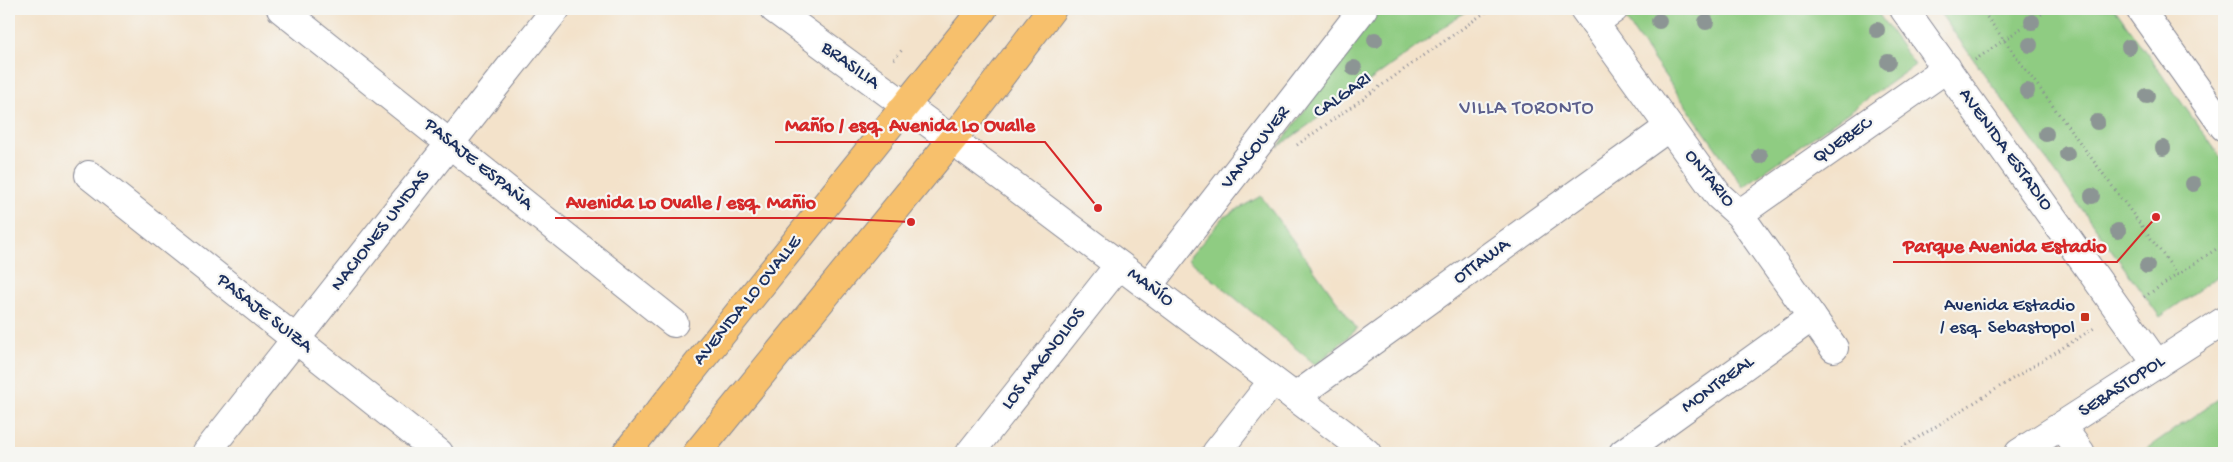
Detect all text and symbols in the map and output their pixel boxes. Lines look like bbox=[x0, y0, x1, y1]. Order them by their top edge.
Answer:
street label: BRASILIA bbox=[815, 36, 885, 96]
street label: CALGARI bbox=[1309, 68, 1377, 124]
street label: AVENIDA ESTADIO bbox=[1953, 84, 2058, 216]
district label: VILLA TORONTO bbox=[1458, 98, 1595, 121]
street label: VANCOUVER bbox=[1216, 101, 1296, 195]
callout: Mañío / esq. Avenida Lo Ovalle bbox=[775, 107, 1045, 142]
street label: QUEBEC bbox=[1809, 111, 1879, 170]
street label: PASAJE ESPAÑA bbox=[418, 113, 539, 217]
text: Mañío / esq. Avenida Lo Ovalle bbox=[785, 116, 1036, 139]
street label: ONTARIO bbox=[1679, 145, 1740, 213]
street label: NACIONES UNIDAS bbox=[326, 166, 436, 296]
callout: Avenida Lo Ovalle / esq. Mañio bbox=[555, 183, 826, 218]
text: Avenida Lo Ovalle / esq. Mañio bbox=[565, 193, 817, 216]
callout: Parque Avenida Estadio bbox=[1893, 227, 2117, 262]
street label: AVENIDA LO OVALLE bbox=[689, 230, 808, 371]
street label: OTTAWA bbox=[1449, 233, 1516, 290]
text: Parque Avenida Estadio bbox=[1902, 237, 2107, 260]
street label: MAÑÍO bbox=[1122, 263, 1178, 313]
street label: PASAJE SUIZA bbox=[210, 269, 318, 360]
place label: Avenida Estadio / esq. Sebastopol bbox=[1940, 295, 2075, 340]
street label: LOS MAGNOLIOS bbox=[997, 303, 1091, 415]
marker: Avenida Estadio / esq. Sebastopol bbox=[2079, 311, 2091, 323]
street label: MONTREAL bbox=[1677, 350, 1760, 419]
street label: SEBASTOPOL bbox=[2075, 350, 2170, 423]

